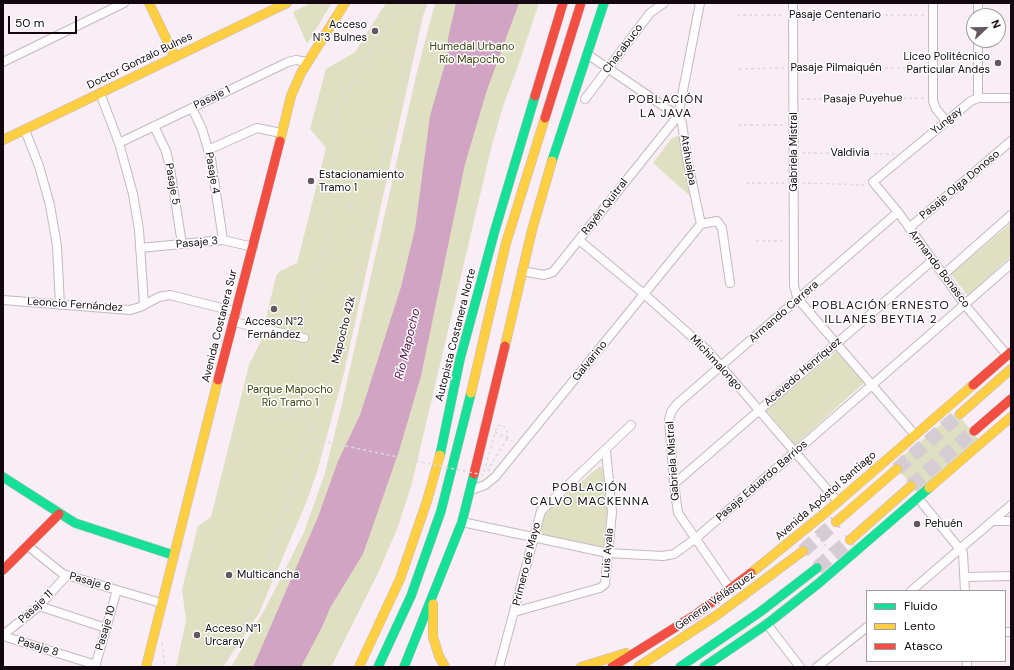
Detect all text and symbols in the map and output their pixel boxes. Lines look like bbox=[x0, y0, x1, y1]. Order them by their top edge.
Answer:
scale bar bbox=[10, 8, 79, 34]
street label: Pasaje Centenario bbox=[789, 8, 881, 22]
north arrow bbox=[966, 8, 1006, 48]
text: 50 m bbox=[15, 15, 44, 31]
place label: Acceso N°3 Bulnes bbox=[313, 18, 367, 44]
text: N bbox=[988, 18, 1004, 30]
street label: Chacabuco bbox=[600, 22, 646, 76]
marker: Acceso N°3 Bulnes bbox=[370, 26, 380, 36]
street label: Doctor Gonzalo Bulnes bbox=[85, 30, 195, 92]
park label: Humedal Urbano Río Mapocho bbox=[429, 40, 515, 66]
place label: Liceo Politécnico Particular Andes bbox=[903, 50, 990, 76]
marker: Liceo Politécnico Particular Andes bbox=[993, 58, 1003, 68]
street label: Pasaje Pilmaiquén bbox=[790, 61, 882, 75]
street label: Pasaje 1 bbox=[192, 84, 232, 112]
street label: Pasaje Puyehue bbox=[823, 92, 903, 106]
district label: POBLACIÓN LA JAVA bbox=[628, 93, 704, 121]
street label: Yungay bbox=[929, 104, 965, 138]
street label: Gabriela Mistral bbox=[787, 112, 801, 192]
street label: Atahualpa bbox=[677, 134, 699, 186]
street label: Valdivia bbox=[830, 146, 870, 160]
street label: Pasaje Olga Donoso bbox=[917, 148, 1003, 222]
street label: Pasaje 4 bbox=[202, 151, 222, 195]
street label: Pasaje 5 bbox=[162, 162, 182, 206]
place label: Estacionamiento Tramo 1 bbox=[319, 168, 404, 194]
marker: Estacionamiento Tramo 1 bbox=[306, 176, 316, 186]
street label: Rayén Quitral bbox=[579, 176, 631, 238]
street label: Armando Bonasco bbox=[906, 228, 972, 310]
street label: Pasaje 3 bbox=[176, 235, 218, 251]
street label: Autopista Costanera Norte bbox=[433, 267, 479, 403]
street label: Avenida Costanera Sur bbox=[200, 268, 240, 384]
street label: Armando Carrera bbox=[746, 278, 822, 346]
street label: Leoncio Fernández bbox=[27, 295, 123, 315]
street label: Mapocho 42k bbox=[329, 295, 359, 365]
district label: POBLACIÓN ERNESTO ILLANES BEYTIA 2 bbox=[812, 299, 950, 327]
marker: Acceso N°2 Fernández bbox=[269, 304, 279, 314]
water label: Río Mapocho bbox=[392, 307, 424, 381]
place label: Acceso N°2 Fernández bbox=[245, 315, 303, 341]
street label: Michimalongo bbox=[687, 333, 745, 393]
street label: Acevedo Henríquez bbox=[761, 335, 845, 409]
street label: Galvarino bbox=[570, 338, 610, 384]
park label: Parque Mapocho Río Tramo 1 bbox=[247, 383, 333, 409]
street label: Gabriela Mistral bbox=[664, 421, 682, 501]
street label: Pasaje Eduardo Barrios bbox=[714, 438, 810, 524]
street label: Avenida Apóstol Santiago bbox=[773, 449, 879, 543]
district label: POBLACIÓN CALVO MACKENNA bbox=[530, 481, 650, 509]
place label: Pehuén bbox=[925, 517, 962, 531]
marker: Pehuén bbox=[912, 519, 922, 529]
street label: Primero de Mayo bbox=[510, 521, 544, 607]
street label: Luis Ayala bbox=[599, 528, 617, 578]
place label: Multicancha bbox=[237, 568, 299, 582]
street label: General Velásquez bbox=[673, 569, 757, 633]
street label: Pasaje 6 bbox=[68, 570, 112, 594]
marker: Multicancha bbox=[224, 570, 234, 580]
street label: Pasaje 11 bbox=[16, 588, 56, 626]
legend bbox=[866, 590, 1006, 662]
text: Fluido bbox=[904, 598, 938, 614]
street label: Pasaje 10 bbox=[93, 604, 119, 652]
text: Lento bbox=[904, 618, 935, 634]
place label: Acceso N°1 Urcaray bbox=[205, 622, 261, 648]
marker: Acceso N°1 Urcaray bbox=[192, 630, 202, 640]
street label: Pasaje 8 bbox=[16, 635, 60, 659]
text: Atasco bbox=[904, 638, 943, 654]

